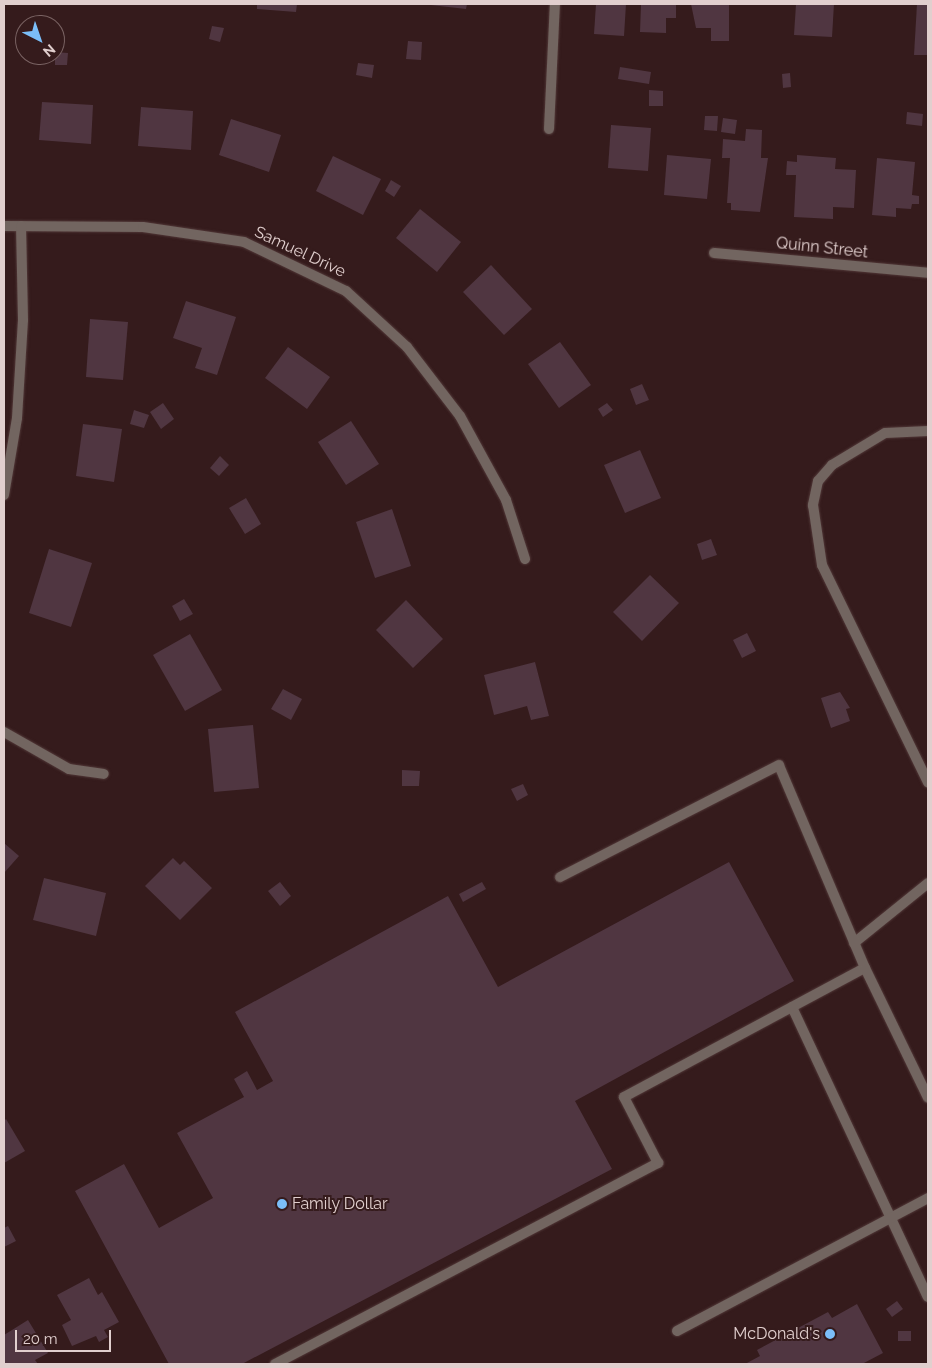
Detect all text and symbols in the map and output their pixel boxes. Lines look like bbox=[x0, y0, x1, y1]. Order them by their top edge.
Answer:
north arrow bbox=[15, 15, 65, 65]
text: N bbox=[40, 41, 58, 60]
street label: Samuel Drive bbox=[251, 222, 349, 282]
street label: Quinn Street bbox=[775, 234, 869, 262]
place label: Family Dollar bbox=[292, 1194, 388, 1214]
marker: Family Dollar bbox=[276, 1198, 288, 1210]
scale bar bbox=[18, 1320, 114, 1352]
place label: McDonald's bbox=[733, 1324, 820, 1344]
marker: McDonald's bbox=[824, 1328, 836, 1340]
text: 20 m bbox=[23, 1330, 58, 1348]

